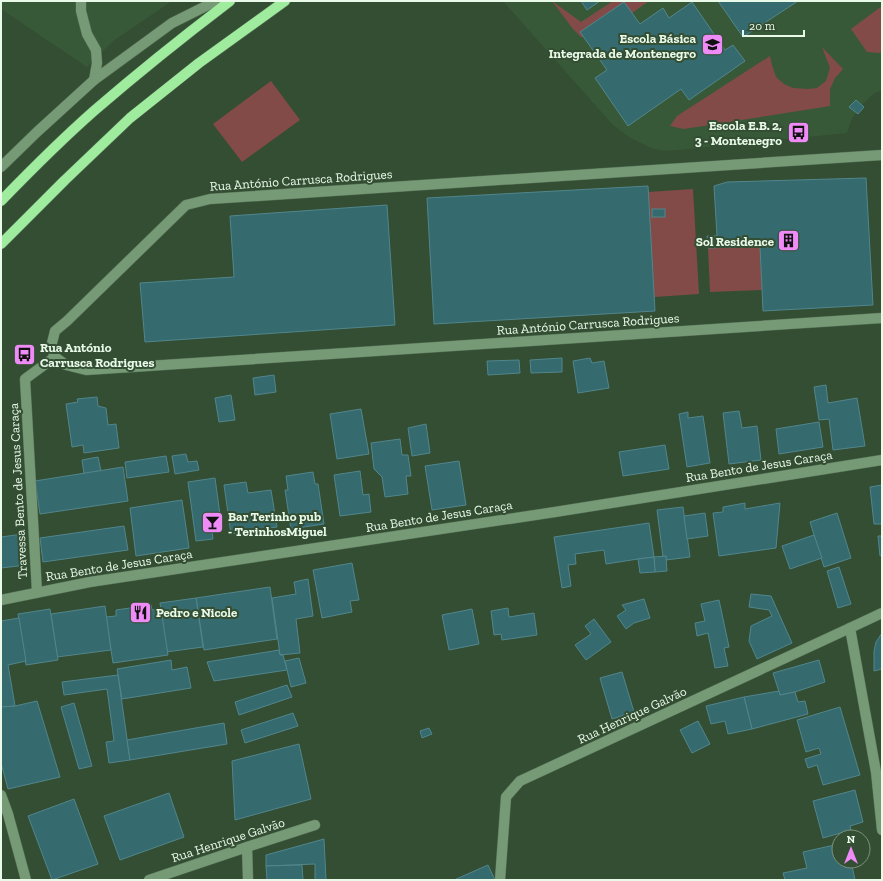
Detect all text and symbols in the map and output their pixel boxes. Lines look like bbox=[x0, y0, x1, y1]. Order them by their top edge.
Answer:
scale bar bbox=[743, 12, 804, 38]
text: 20 m bbox=[749, 19, 776, 33]
place label: Escola Básica Integrada de Montenegro bbox=[549, 31, 696, 61]
school or university icon: Escola Básica Integrada de Montenegro bbox=[699, 32, 725, 58]
place label: Escola E.B. 2, 3 - Montenegro bbox=[695, 118, 782, 148]
bus stop icon: Escola E.B. 2, 3 - Montenegro bbox=[785, 119, 811, 145]
street label: Rua António Carrusca Rodrigues bbox=[209, 166, 393, 194]
building icon: Sol Residence bbox=[776, 228, 802, 254]
place label: Sol Residence bbox=[696, 234, 775, 249]
street label: Rua António Carrusca Rodrigues bbox=[496, 310, 680, 338]
place label: Rua António Carrusca Rodrigues bbox=[40, 340, 154, 370]
bus stop icon: Rua António Carrusca Rodrigues bbox=[11, 341, 37, 367]
street label: Travessa Bento de Jesus Caraça bbox=[6, 402, 30, 579]
street label: Rua Bento de Jesus Caraça bbox=[685, 447, 834, 485]
street label: Rua Bento de Jesus Caraça bbox=[365, 497, 514, 535]
place label: Bar Terinho pub - TerinhosMiguel bbox=[228, 509, 327, 539]
bar icon: Bar Terinho pub - TerinhosMiguel bbox=[200, 510, 226, 536]
street label: Rua Bento de Jesus Caraça bbox=[45, 546, 194, 584]
restaurant icon: Pedro e Nicole bbox=[127, 599, 153, 625]
place label: Pedro e Nicole bbox=[156, 605, 238, 620]
street label: Rua Henrique Galvão bbox=[575, 683, 689, 747]
street label: Rua Henrique Galvão bbox=[170, 815, 287, 865]
north arrow bbox=[831, 829, 871, 869]
text: N bbox=[847, 833, 856, 846]

